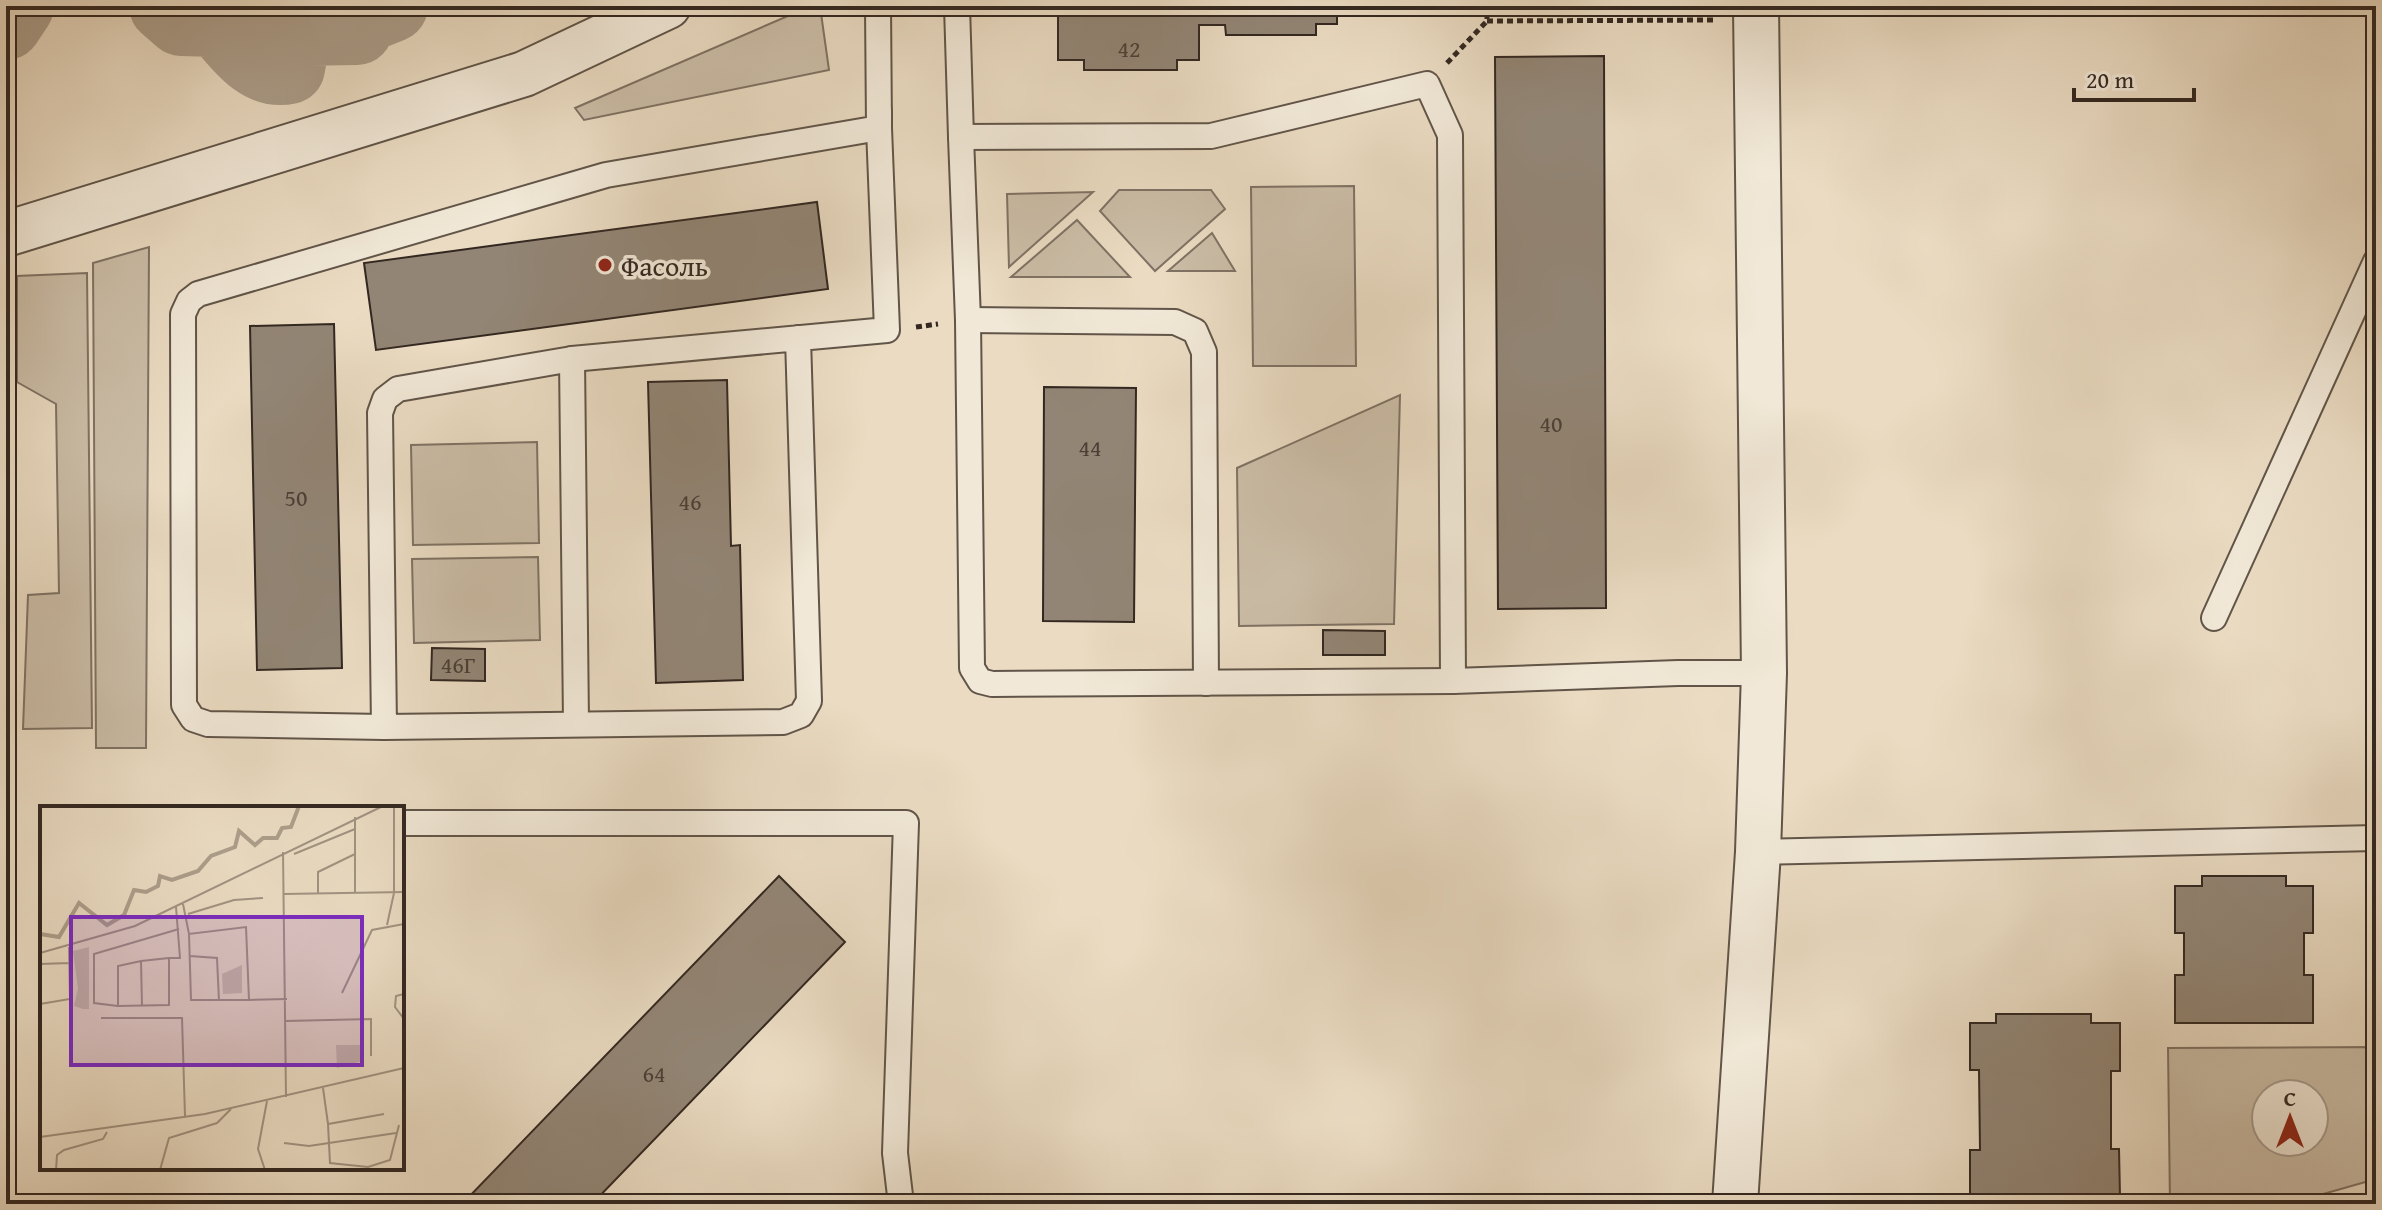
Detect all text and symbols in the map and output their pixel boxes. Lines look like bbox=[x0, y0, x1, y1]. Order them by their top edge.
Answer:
house number: 42 bbox=[1117, 31, 1141, 66]
scale bar bbox=[2074, 52, 2194, 102]
text: 20 m bbox=[2086, 62, 2134, 97]
place label: Фасоль bbox=[621, 245, 708, 286]
marker: Фасоль bbox=[596, 256, 614, 274]
house number: 40 bbox=[1539, 406, 1563, 441]
house number: 44 bbox=[1078, 430, 1102, 465]
house number: 50 bbox=[284, 480, 308, 515]
house number: 46 bbox=[678, 484, 702, 519]
house number: 46Г bbox=[441, 647, 476, 682]
inset map bbox=[40, 806, 404, 1170]
house number: 64 bbox=[642, 1056, 666, 1091]
north arrow bbox=[2250, 1078, 2330, 1158]
text: С bbox=[2284, 1082, 2296, 1114]

